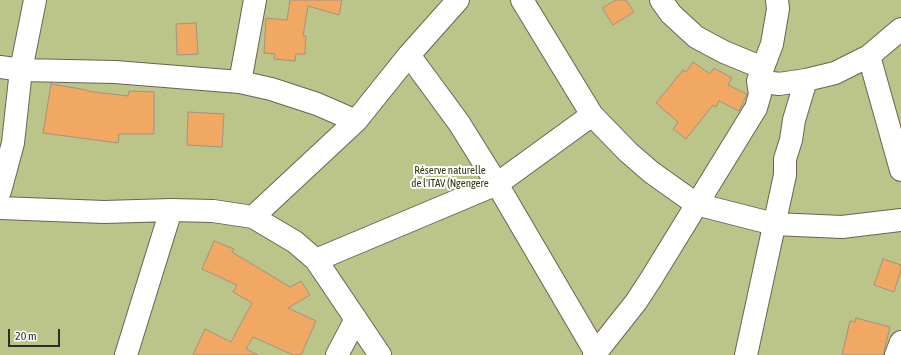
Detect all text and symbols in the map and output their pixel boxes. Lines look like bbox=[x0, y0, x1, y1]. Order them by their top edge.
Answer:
park label: Réserve naturelle de l'ITAV (Ngengere bbox=[411, 164, 489, 190]
scale bar bbox=[10, 321, 62, 347]
text: 20 m bbox=[15, 329, 37, 343]

